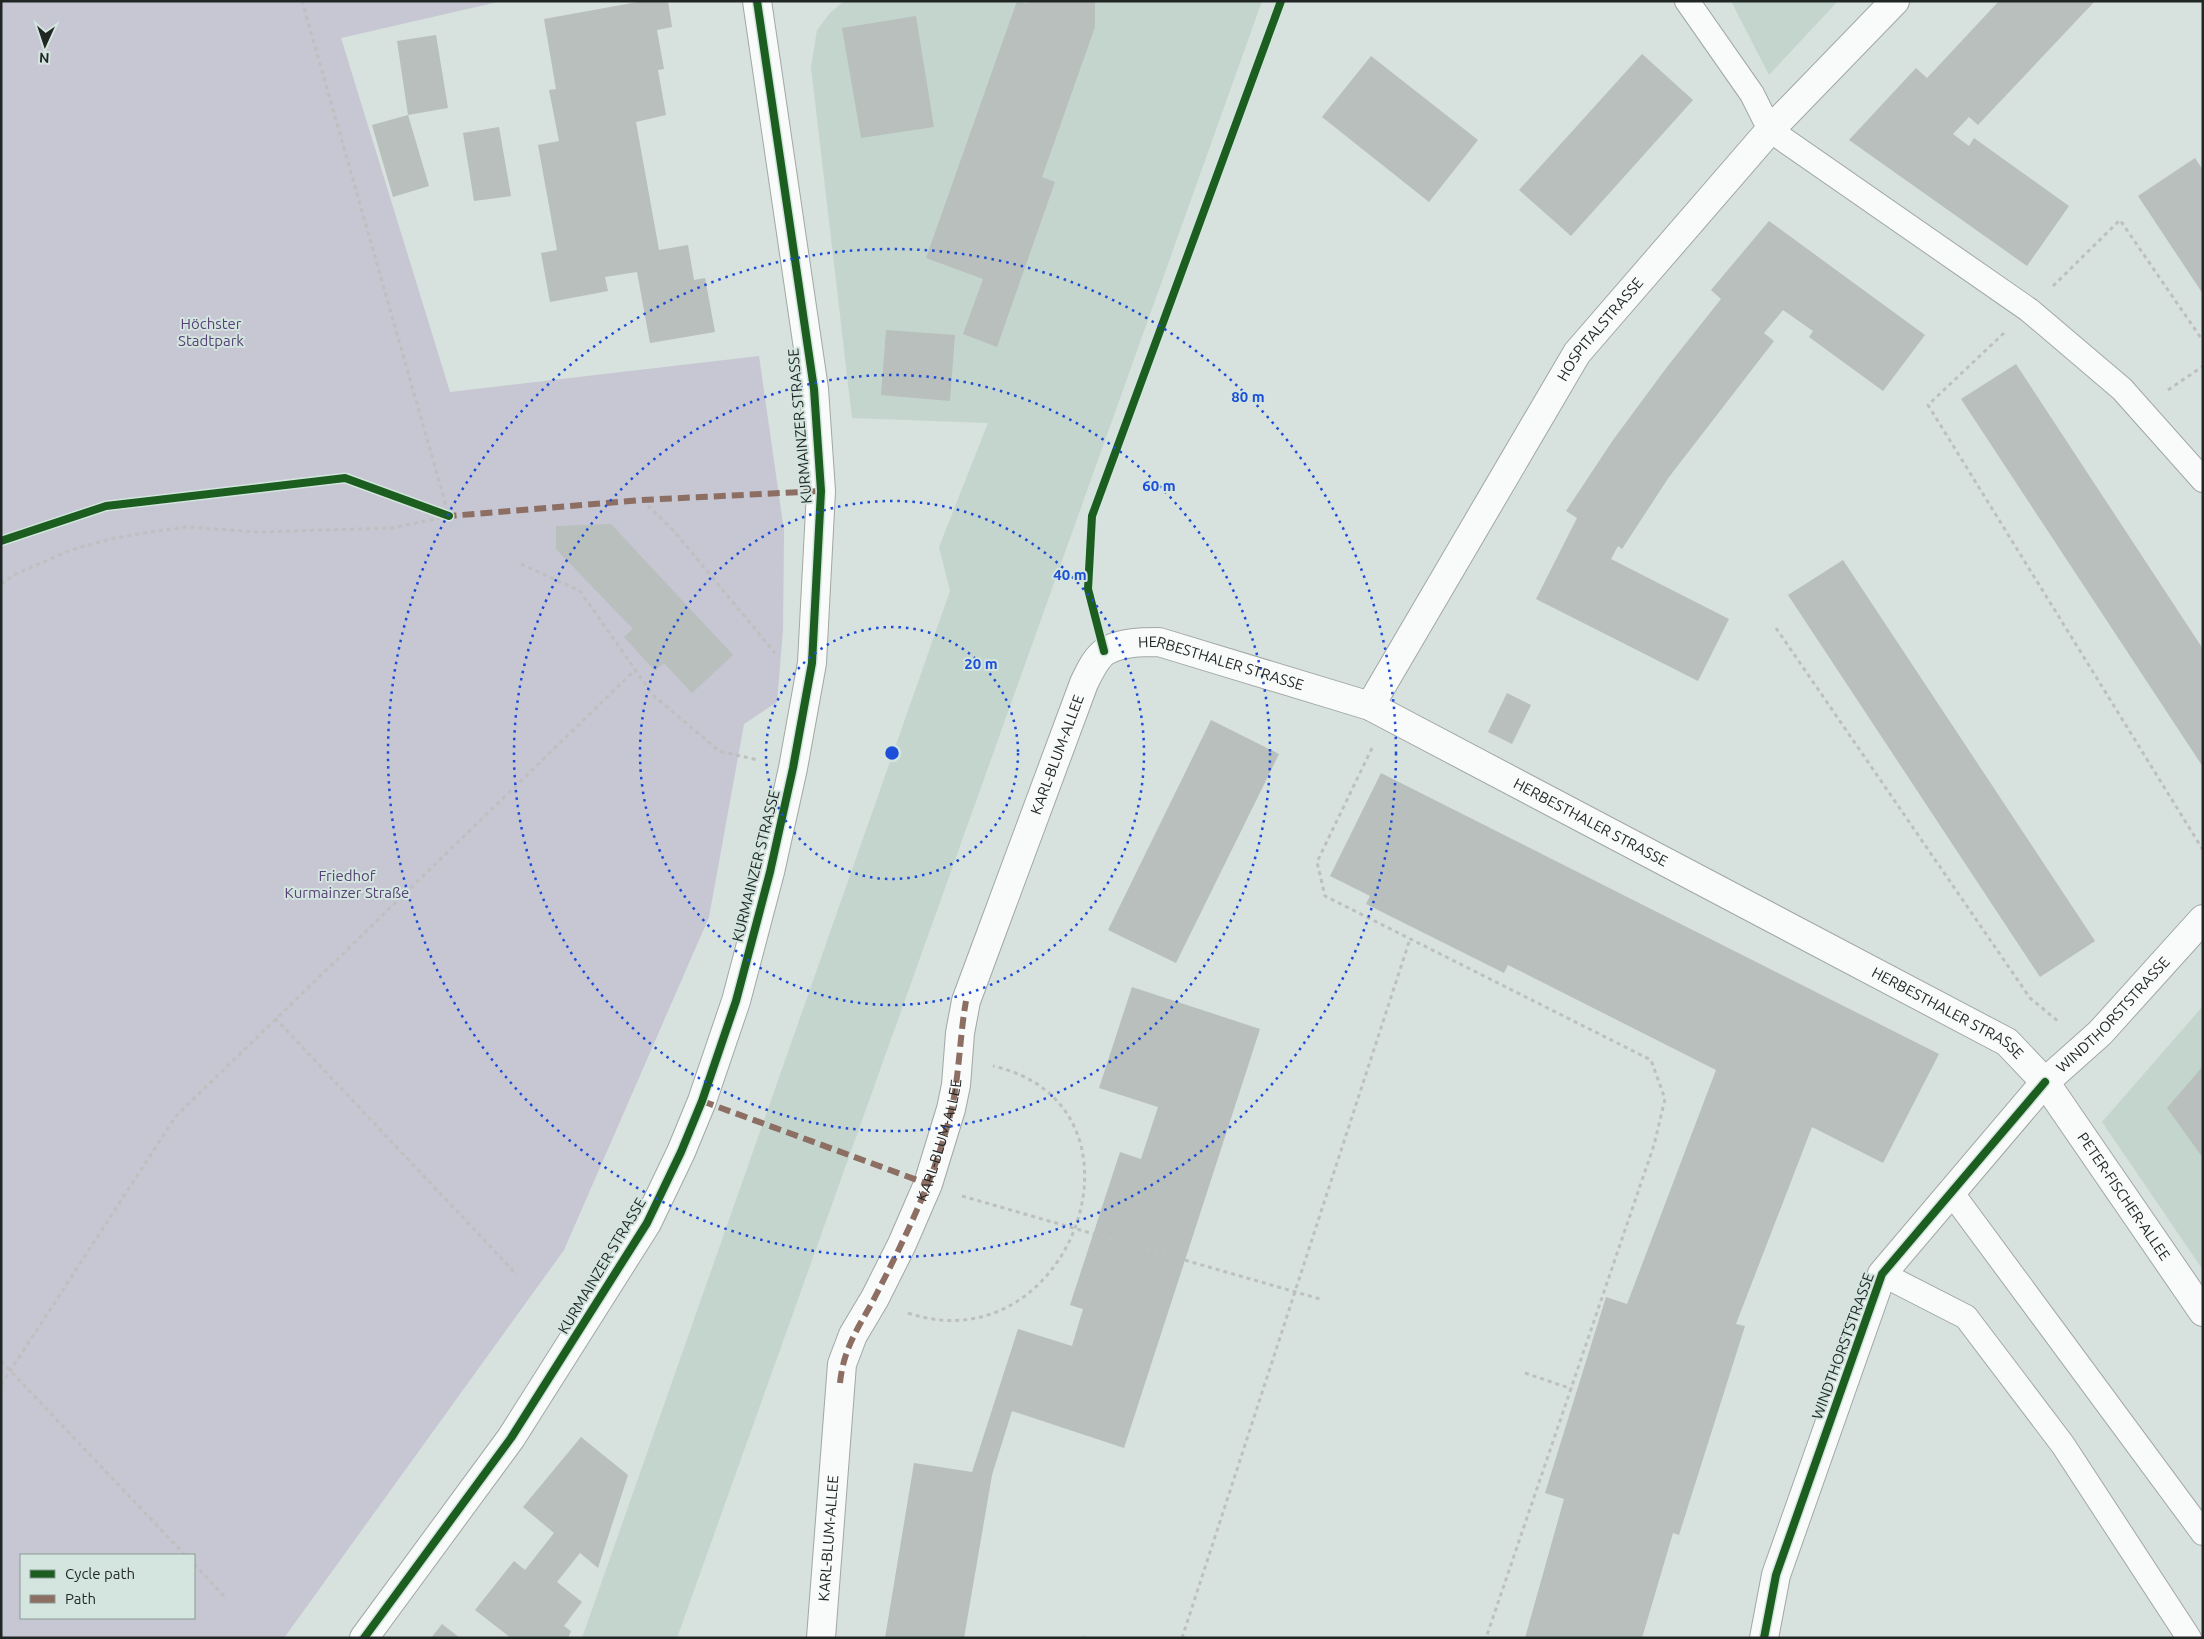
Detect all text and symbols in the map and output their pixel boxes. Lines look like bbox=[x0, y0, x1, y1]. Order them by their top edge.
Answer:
north arrow bbox=[20, 20, 70, 70]
text: N bbox=[39, 50, 50, 66]
street label: HOSPITALSTRASSE bbox=[1553, 274, 1646, 384]
park label: Höchster Stadtpark bbox=[178, 315, 244, 349]
street label: KURMAINZER STRASSE bbox=[784, 348, 815, 504]
text: 80 m bbox=[1231, 388, 1265, 405]
text: 60 m bbox=[1142, 477, 1176, 494]
text: 40 m bbox=[1053, 566, 1087, 583]
street label: HERBESTHALER STRASSE bbox=[1138, 633, 1306, 693]
text: 20 m bbox=[964, 655, 998, 672]
street label: KARL-BLUM-ALLEE bbox=[1027, 692, 1087, 817]
centre of rings bbox=[883, 744, 901, 762]
street label: HERBESTHALER STRASSE bbox=[1511, 774, 1671, 869]
street label: KURMAINZER STRASSE bbox=[728, 788, 783, 944]
park label: Friedhof Kurmainzer Straße bbox=[285, 867, 409, 901]
street label: WINDTHORSTSTRASSE bbox=[2053, 953, 2173, 1076]
street label: HERBESTHALER STRASSE bbox=[1869, 963, 2027, 1062]
street label: KARL-BLUM-ALLEE bbox=[913, 1079, 964, 1204]
street label: PETER-FISCHER-ALLEE bbox=[2074, 1129, 2174, 1263]
street label: KURMAINZER STRASSE bbox=[554, 1195, 649, 1337]
street label: WINDTHORSTSTRASSE bbox=[1808, 1270, 1877, 1421]
street label: KARL-BLUM-ALLEE bbox=[815, 1475, 841, 1602]
legend bbox=[20, 1554, 195, 1619]
text: Cycle path bbox=[65, 1565, 135, 1582]
text: Path bbox=[65, 1590, 96, 1607]

